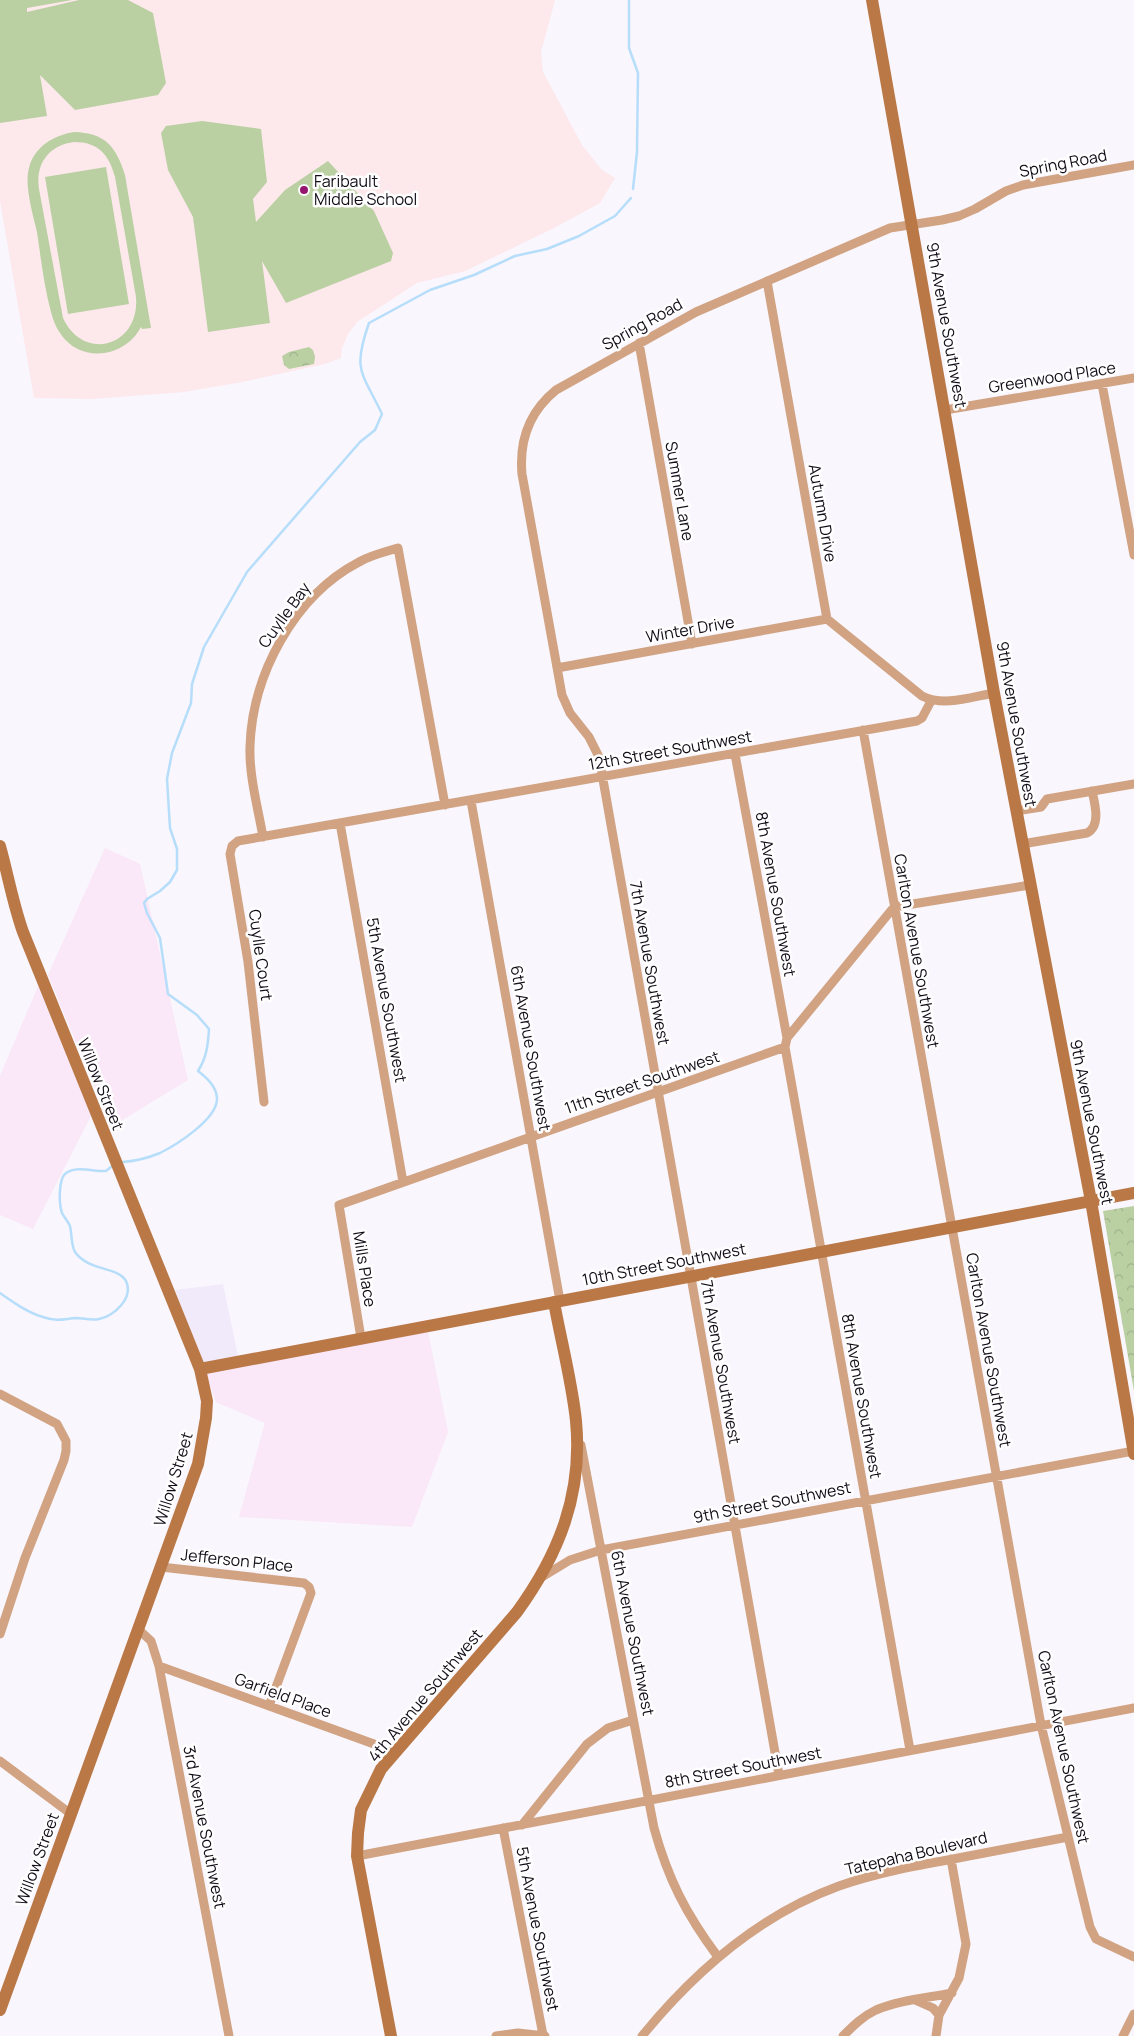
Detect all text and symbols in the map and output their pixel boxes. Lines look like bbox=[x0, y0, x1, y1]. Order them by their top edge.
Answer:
street label: Spring Road bbox=[1017, 144, 1109, 182]
place label: Faribault Middle School bbox=[314, 170, 417, 210]
marker: Faribault Middle School bbox=[298, 184, 310, 196]
street label: 9th Avenue Southwest bbox=[922, 240, 972, 410]
street label: Spring Road bbox=[598, 293, 686, 355]
street label: Greenwood Place bbox=[987, 356, 1117, 398]
street label: Summer Lane bbox=[660, 440, 700, 542]
street label: Autumn Drive bbox=[804, 462, 842, 564]
street label: Cuylle Bay bbox=[253, 577, 316, 652]
street label: Winter Drive bbox=[644, 610, 736, 648]
street label: 9th Avenue Southwest bbox=[992, 639, 1042, 809]
street label: 12th Street Southwest bbox=[587, 725, 753, 775]
street label: 8th Avenue Southwest bbox=[751, 810, 801, 978]
street label: Carlton Avenue Southwest bbox=[889, 852, 945, 1050]
street label: 7th Avenue Southwest bbox=[625, 879, 675, 1047]
street label: Cuylle Court bbox=[244, 908, 278, 1002]
street label: 5th Avenue Southwest bbox=[362, 916, 412, 1084]
street label: 6th Avenue Southwest bbox=[506, 963, 556, 1133]
street label: Willow Street bbox=[73, 1035, 129, 1133]
street label: 9th Avenue Southwest bbox=[1065, 1037, 1119, 1207]
street label: 11th Street Southwest bbox=[562, 1045, 722, 1119]
street label: Mills Place bbox=[348, 1229, 382, 1309]
street label: 10th Street Southwest bbox=[580, 1237, 748, 1291]
street label: Carlton Avenue Southwest bbox=[961, 1251, 1017, 1449]
street label: 7th Avenue Southwest bbox=[696, 1278, 746, 1446]
street label: 8th Avenue Southwest bbox=[837, 1312, 887, 1480]
street label: Willow Street bbox=[148, 1429, 198, 1529]
street label: 9th Street Southwest bbox=[691, 1476, 853, 1528]
street label: Jefferson Place bbox=[180, 1543, 294, 1577]
street label: 6th Avenue Southwest bbox=[606, 1548, 660, 1718]
street label: 4th Avenue Southwest bbox=[363, 1624, 487, 1766]
street label: Carlton Avenue Southwest bbox=[1033, 1648, 1095, 1846]
street label: Garfield Place bbox=[231, 1667, 335, 1723]
street label: 8th Street Southwest bbox=[663, 1741, 823, 1793]
street label: 3rd Avenue Southwest bbox=[178, 1743, 232, 1911]
street label: Willow Street bbox=[10, 1809, 64, 1909]
street label: Tatepaha Boulevard bbox=[843, 1826, 989, 1880]
street label: 5th Avenue Southwest bbox=[511, 1845, 565, 2013]

